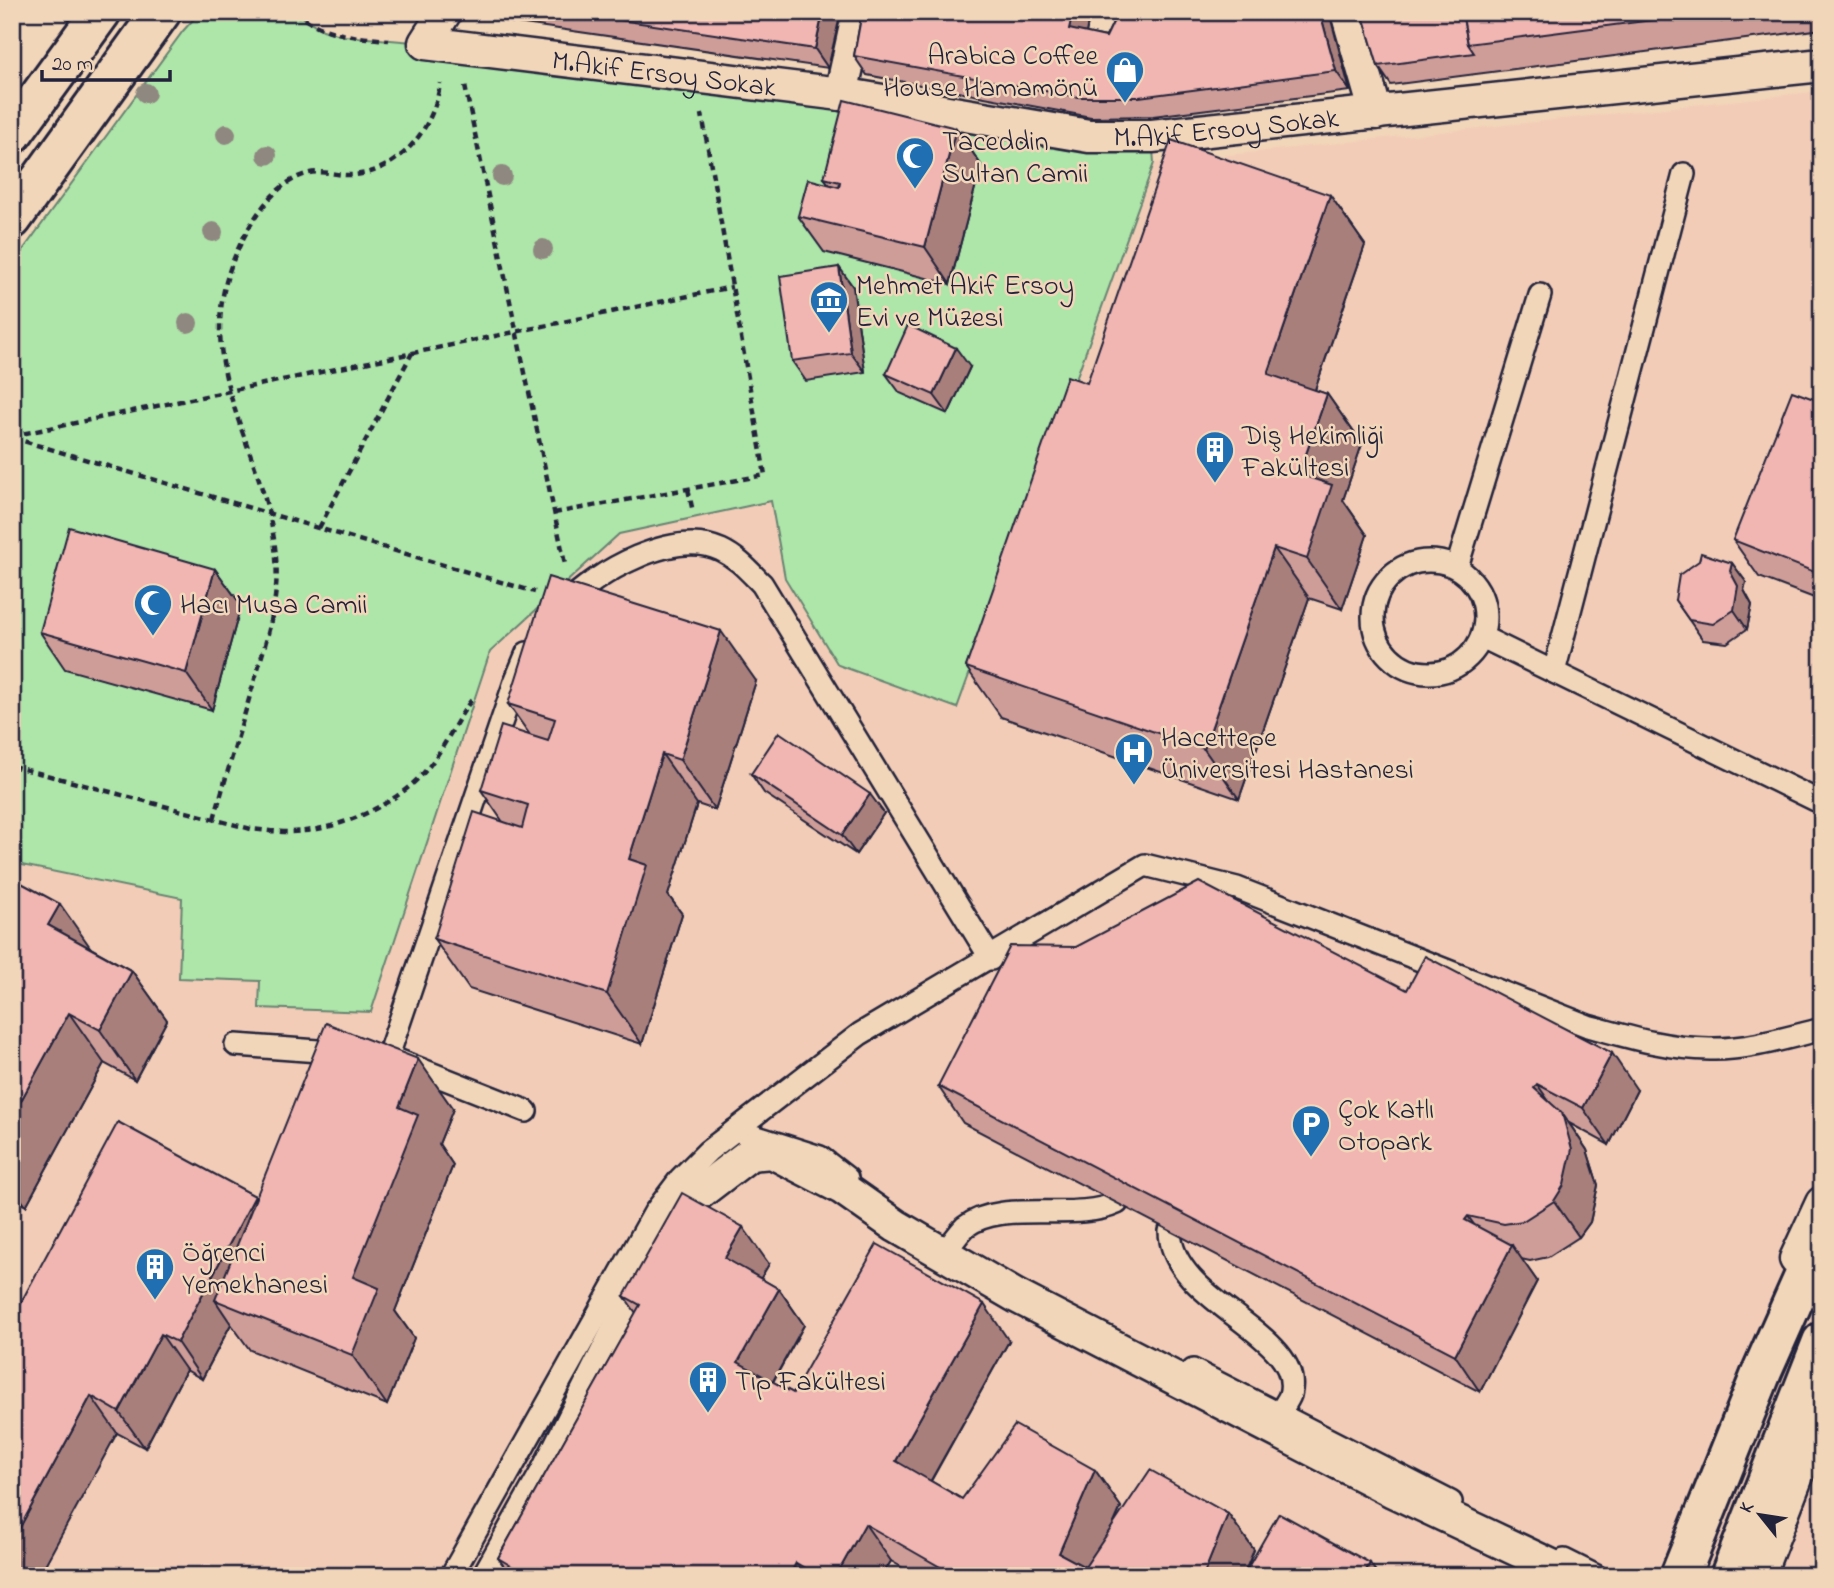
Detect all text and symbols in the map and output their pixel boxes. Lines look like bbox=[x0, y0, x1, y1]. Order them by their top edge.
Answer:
place label: Arabica Coffee House Hamamönü bbox=[883, 37, 1098, 110]
scale bar bbox=[42, 38, 170, 82]
street label: M.Akif Ersoy Sokak bbox=[549, 42, 779, 110]
shop icon: Arabica Coffee House Hamamönü bbox=[1104, 49, 1146, 104]
text: 20 m bbox=[52, 50, 93, 80]
street label: M.Akif Ersoy Sokak bbox=[1114, 99, 1342, 160]
place label: Taceddin Sultan Camii bbox=[942, 123, 1088, 196]
mosque icon: Taceddin Sultan Camii bbox=[894, 135, 936, 190]
place label: Mehmet Akif Ersoy Evi ve Müzesi bbox=[856, 267, 1074, 340]
museum icon: Mehmet Akif Ersoy Evi ve Müzesi bbox=[808, 279, 850, 334]
place label: Diş Hekimliği Fakültesi bbox=[1241, 417, 1384, 490]
building icon: Diş Hekimliği Fakültesi bbox=[1194, 429, 1236, 484]
mosque icon: Hacı Musa Camii bbox=[132, 582, 174, 637]
place label: Hacı Musa Camii bbox=[180, 586, 367, 627]
place label: Hacettepe Üniversitesi Hastanesi bbox=[1161, 719, 1414, 792]
hospital icon: Hacettepe Üniversitesi Hastanesi bbox=[1113, 731, 1155, 786]
place label: Çok Katlı Otopark bbox=[1338, 1091, 1434, 1164]
parking icon: Çok Katlı Otopark bbox=[1290, 1103, 1332, 1158]
place label: Öğrenci Yemekhanesi bbox=[182, 1234, 328, 1307]
building icon: Öğrenci Yemekhanesi bbox=[134, 1246, 176, 1301]
building icon: Tıp Fakültesi bbox=[687, 1359, 729, 1414]
place label: Tıp Fakültesi bbox=[735, 1363, 886, 1404]
north arrow bbox=[1726, 1480, 1796, 1550]
text: K bbox=[1733, 1496, 1762, 1518]

